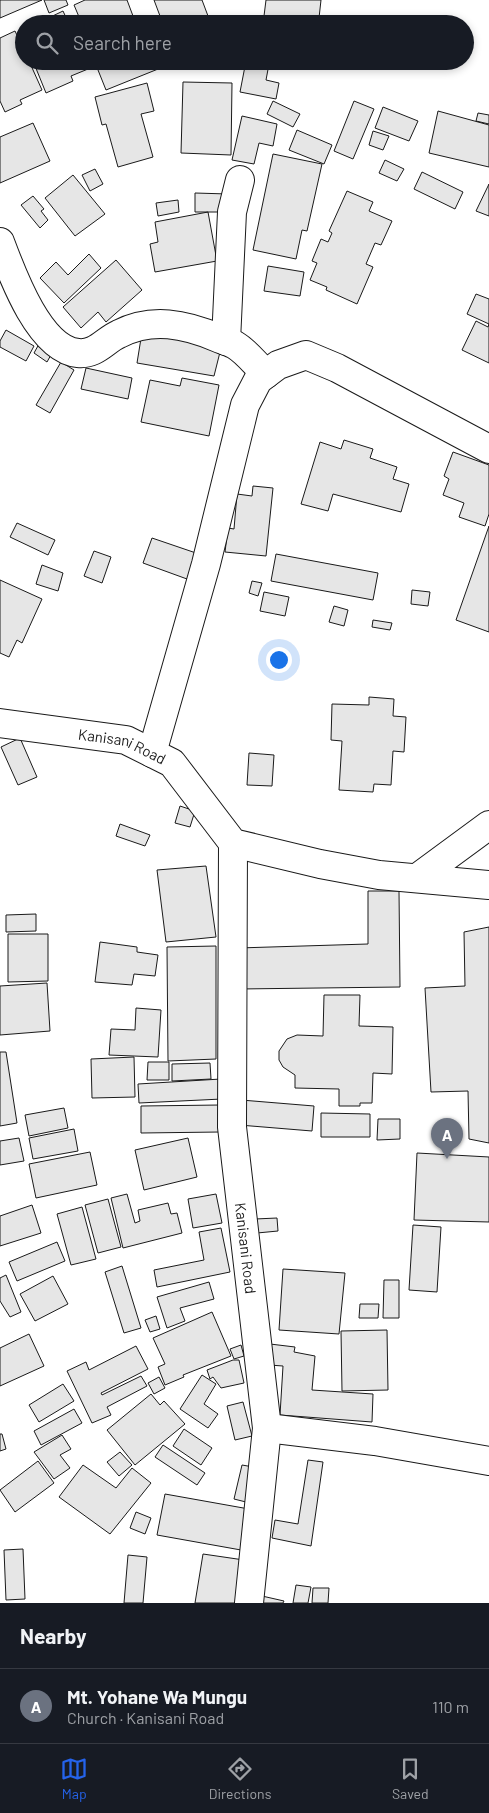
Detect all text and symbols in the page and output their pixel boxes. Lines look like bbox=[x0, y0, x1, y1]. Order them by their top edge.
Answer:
search box bbox=[15, 15, 474, 70]
icon: search bbox=[33, 29, 61, 57]
text: Search here bbox=[73, 31, 172, 54]
your location bbox=[266, 647, 292, 673]
street label: Kanisani Road bbox=[77, 725, 169, 768]
pin: A bbox=[431, 1118, 463, 1159]
street label: Kanisani Road bbox=[232, 1202, 260, 1295]
text: Nearby bbox=[20, 1623, 86, 1648]
text: Mt. Yohane Wa Mungu bbox=[67, 1685, 247, 1708]
text: A bbox=[31, 1697, 41, 1716]
text: 110 m bbox=[432, 1697, 469, 1716]
text: Church · Kanisani Road bbox=[67, 1708, 224, 1727]
tab: Map bbox=[60, 1755, 88, 1802]
tab: Directions bbox=[209, 1755, 271, 1802]
tab: Saved bbox=[392, 1755, 429, 1802]

